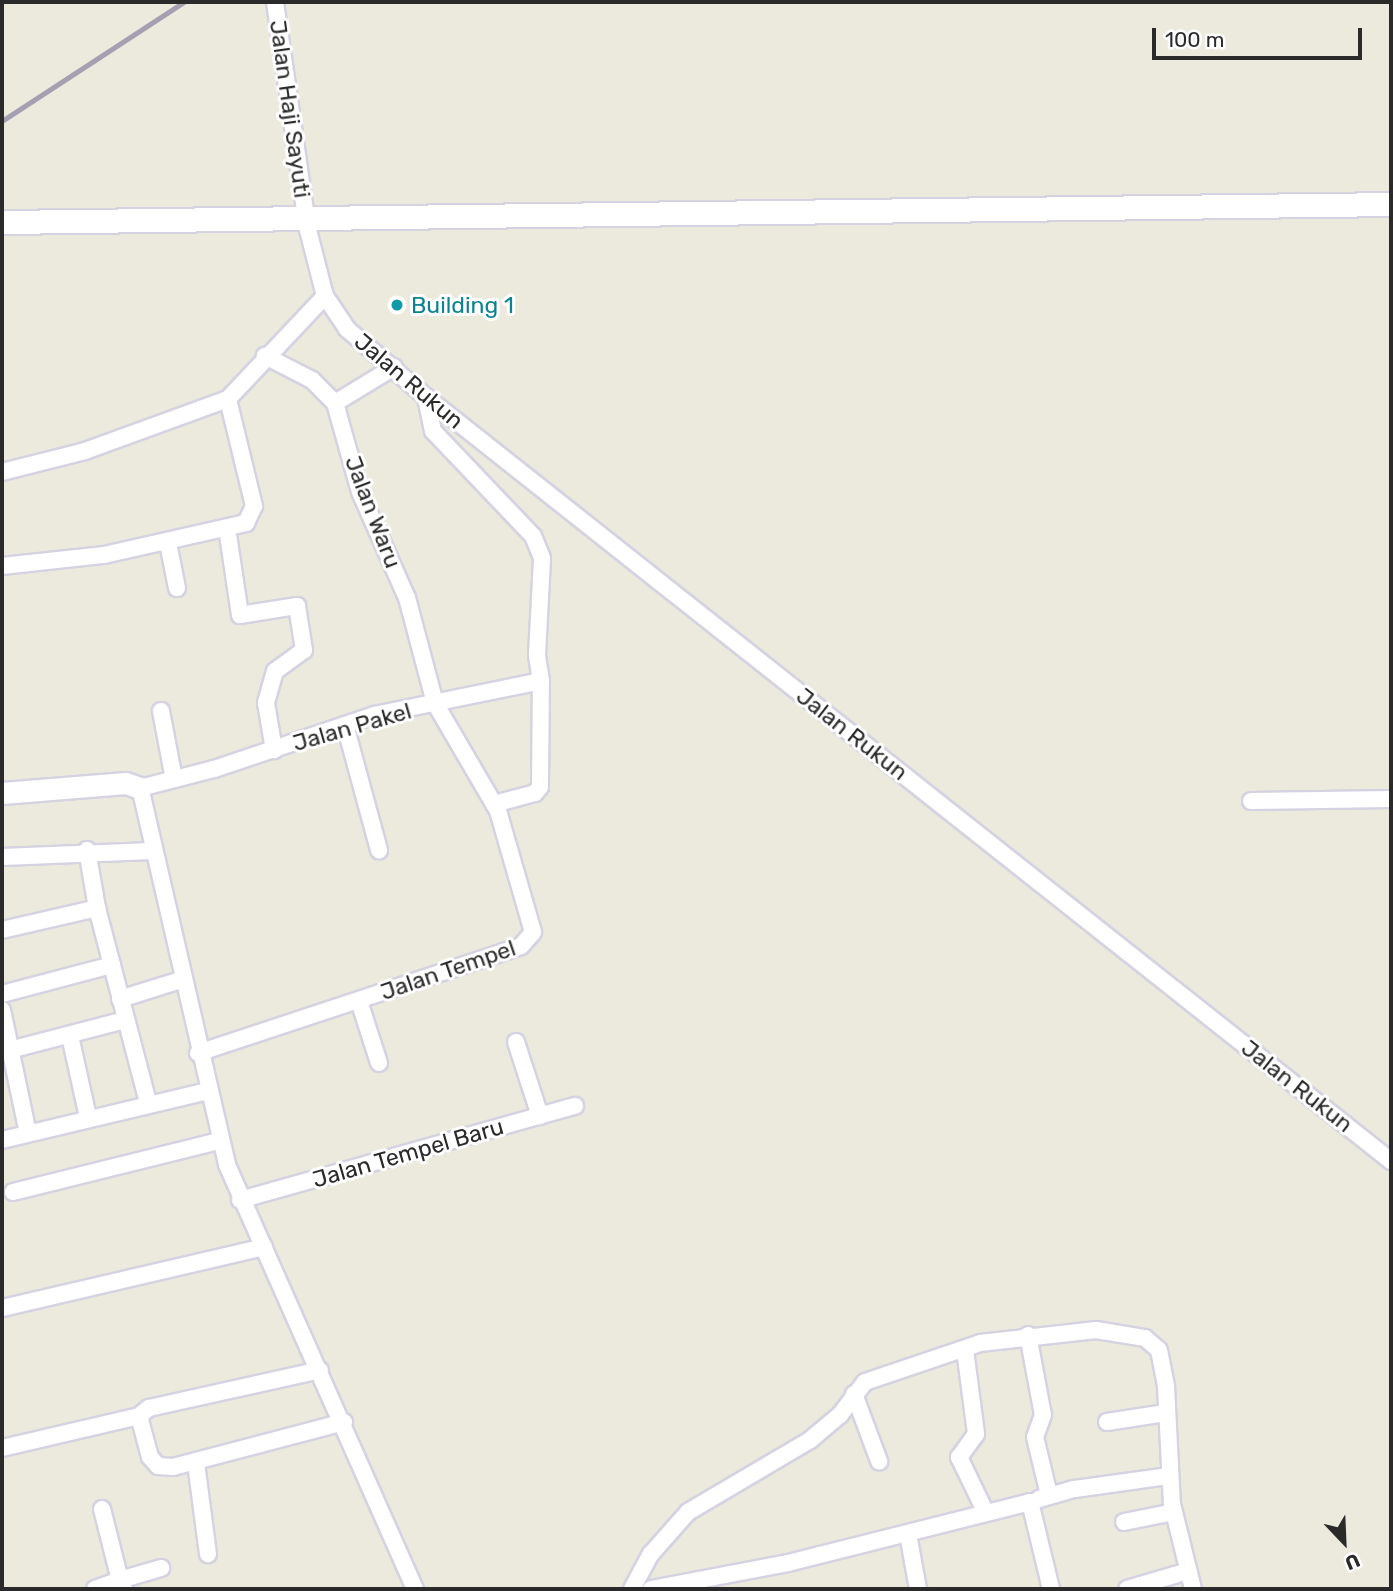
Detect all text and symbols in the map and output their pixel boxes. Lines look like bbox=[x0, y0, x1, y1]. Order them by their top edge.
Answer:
scale bar bbox=[1155, 14, 1365, 58]
street label: Jalan Haji Sayuti bbox=[264, 18, 316, 200]
text: 100 m bbox=[1165, 27, 1224, 52]
place label: Building 1 bbox=[411, 291, 514, 319]
marker: Building 1 bbox=[389, 297, 405, 313]
street label: Jalan Rukun bbox=[349, 327, 469, 435]
street label: Jalan Waru bbox=[339, 452, 407, 572]
street label: Jalan Rukun bbox=[791, 682, 913, 786]
street label: Jalan Pakel bbox=[290, 697, 414, 757]
street label: Jalan Tempel bbox=[377, 934, 519, 1006]
street label: Jalan Rukun bbox=[1236, 1034, 1358, 1138]
street label: Jalan Tempel Baru bbox=[309, 1112, 507, 1194]
north arrow bbox=[1309, 1507, 1379, 1577]
text: U bbox=[1342, 1549, 1363, 1575]

